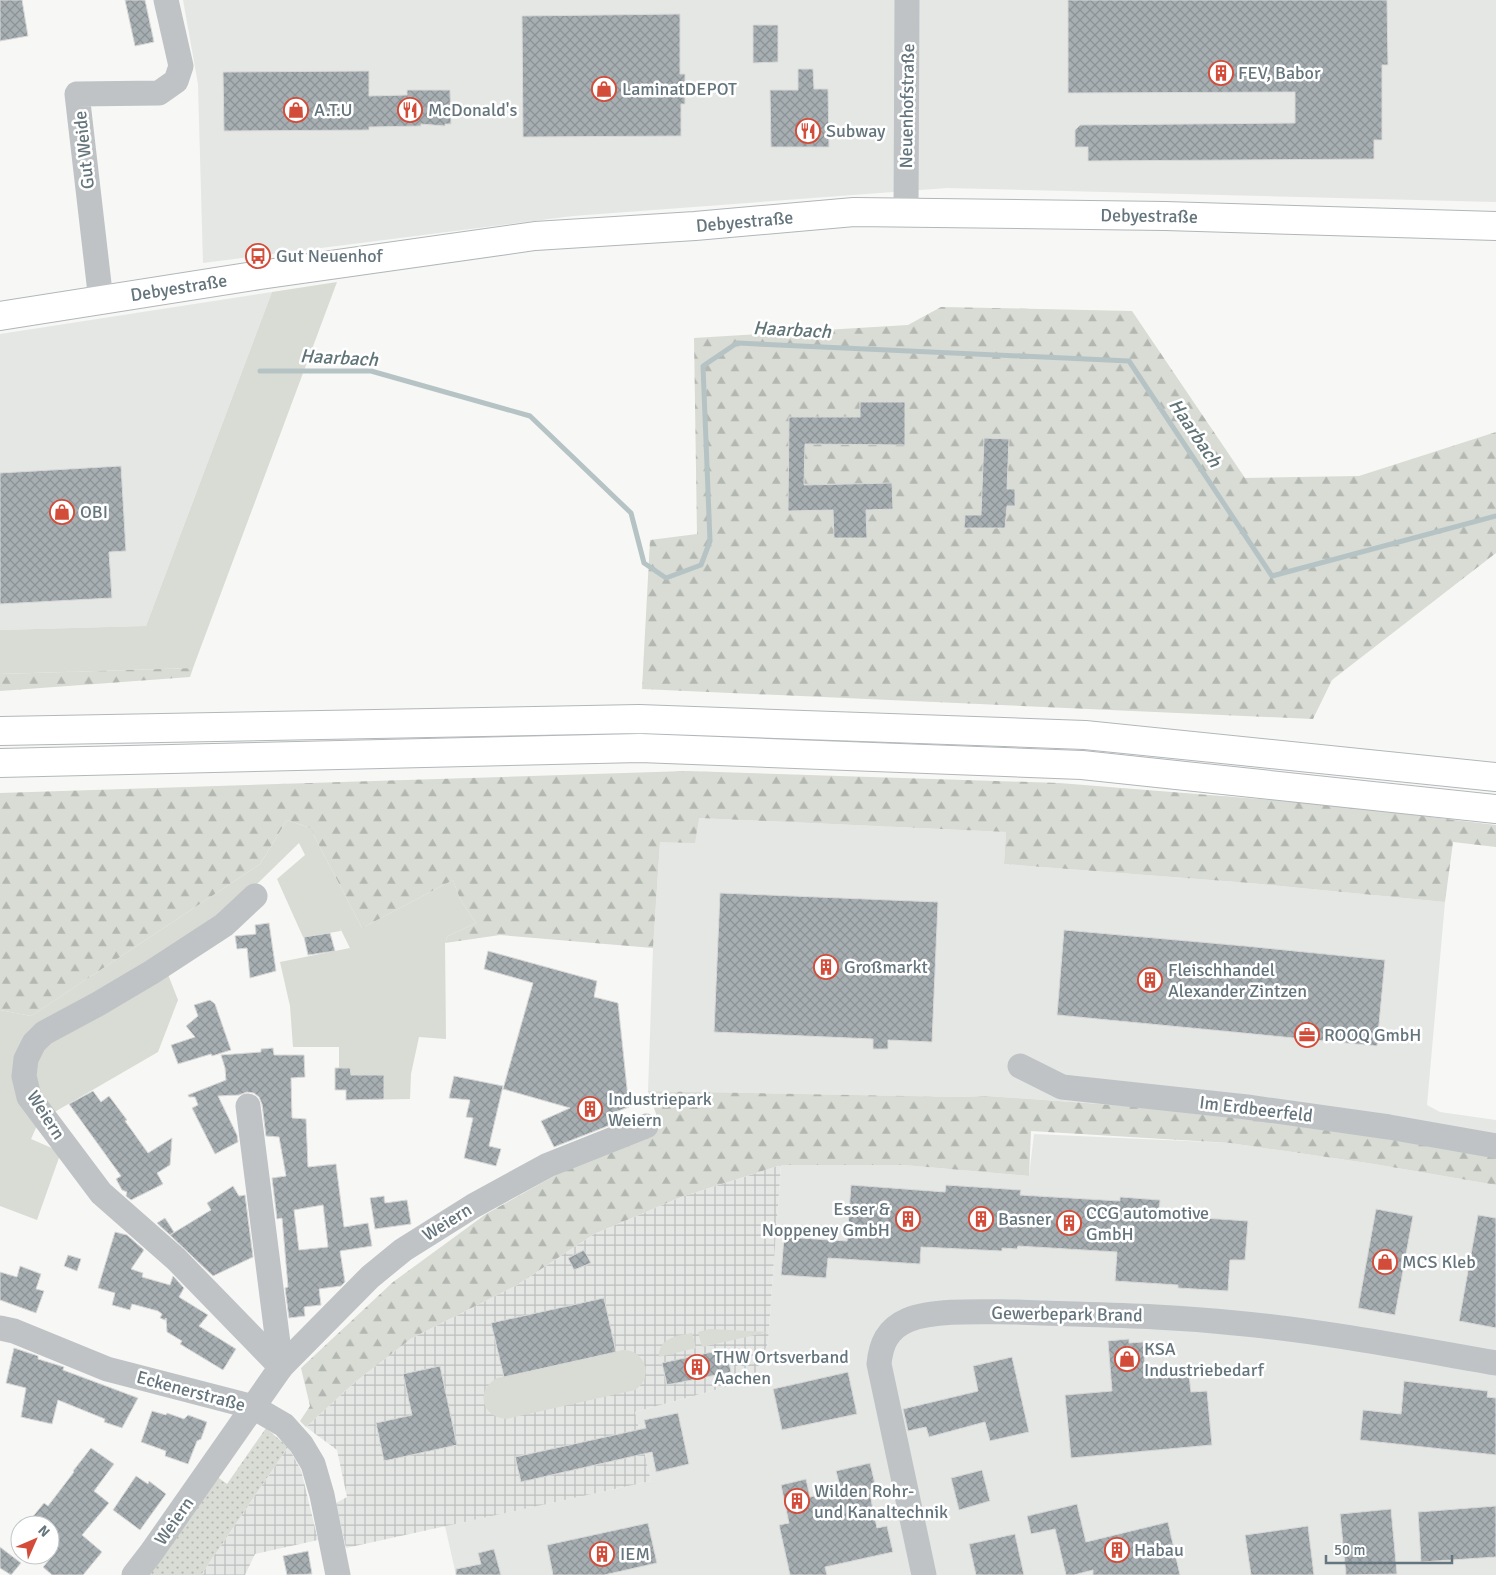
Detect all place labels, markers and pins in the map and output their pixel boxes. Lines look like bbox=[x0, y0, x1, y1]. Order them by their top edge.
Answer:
building icon: FEV, Babor bbox=[1208, 60, 1234, 86]
place label: FEV, Babor bbox=[1238, 62, 1321, 84]
shop icon: LaminatDEPOT bbox=[591, 76, 617, 102]
place label: LaminatDEPOT bbox=[622, 78, 737, 100]
shop icon: A.T.U bbox=[283, 97, 309, 123]
restaurant icon: McDonald's bbox=[397, 97, 423, 123]
place label: A.T.U bbox=[314, 99, 353, 121]
place label: McDonald's bbox=[428, 99, 517, 121]
restaurant icon: Subway bbox=[795, 118, 821, 144]
place label: Subway bbox=[826, 120, 886, 142]
bus stop icon: Gut Neuenhof bbox=[245, 243, 271, 269]
place label: Gut Neuenhof bbox=[276, 245, 384, 267]
shop icon: OBI bbox=[49, 499, 75, 525]
place label: OBI bbox=[80, 501, 108, 523]
building icon: Großmarkt bbox=[813, 954, 839, 980]
place label: Großmarkt bbox=[844, 956, 928, 978]
place label: Fleischhandel Alexander Zintzen bbox=[1168, 959, 1307, 1002]
building icon: Fleischhandel Alexander Zintzen bbox=[1137, 967, 1163, 993]
office icon: ROOQ GmbH bbox=[1294, 1022, 1320, 1048]
place label: ROOQ GmbH bbox=[1324, 1024, 1421, 1046]
place label: Industriepark Weiern bbox=[608, 1088, 712, 1131]
building icon: Industriepark Weiern bbox=[577, 1096, 603, 1122]
place label: Esser & Noppeney GmbH bbox=[762, 1198, 890, 1241]
place label: CCG automotive GmbH bbox=[1086, 1202, 1209, 1245]
building icon: Esser & Noppeney GmbH bbox=[895, 1206, 921, 1232]
building icon: Basner bbox=[968, 1206, 994, 1232]
place label: Basner bbox=[998, 1208, 1052, 1230]
building icon: CCG automotive GmbH bbox=[1056, 1210, 1082, 1236]
shop icon: MCS Kleb bbox=[1372, 1249, 1398, 1275]
place label: MCS Kleb bbox=[1402, 1251, 1476, 1273]
place label: KSA Industriebedarf bbox=[1144, 1338, 1265, 1381]
place label: THW Ortsverband Aachen bbox=[714, 1346, 849, 1389]
shop icon: KSA Industriebedarf bbox=[1114, 1346, 1140, 1372]
building icon: THW Ortsverband Aachen bbox=[684, 1354, 710, 1380]
place label: Wilden Rohr- und Kanaltechnik bbox=[814, 1480, 948, 1523]
building icon: Wilden Rohr- und Kanaltechnik bbox=[784, 1488, 810, 1514]
building icon: Habau bbox=[1104, 1537, 1130, 1563]
place label: Habau bbox=[1134, 1539, 1184, 1561]
building icon: IEM bbox=[589, 1541, 615, 1567]
place label: IEM bbox=[620, 1543, 650, 1565]

